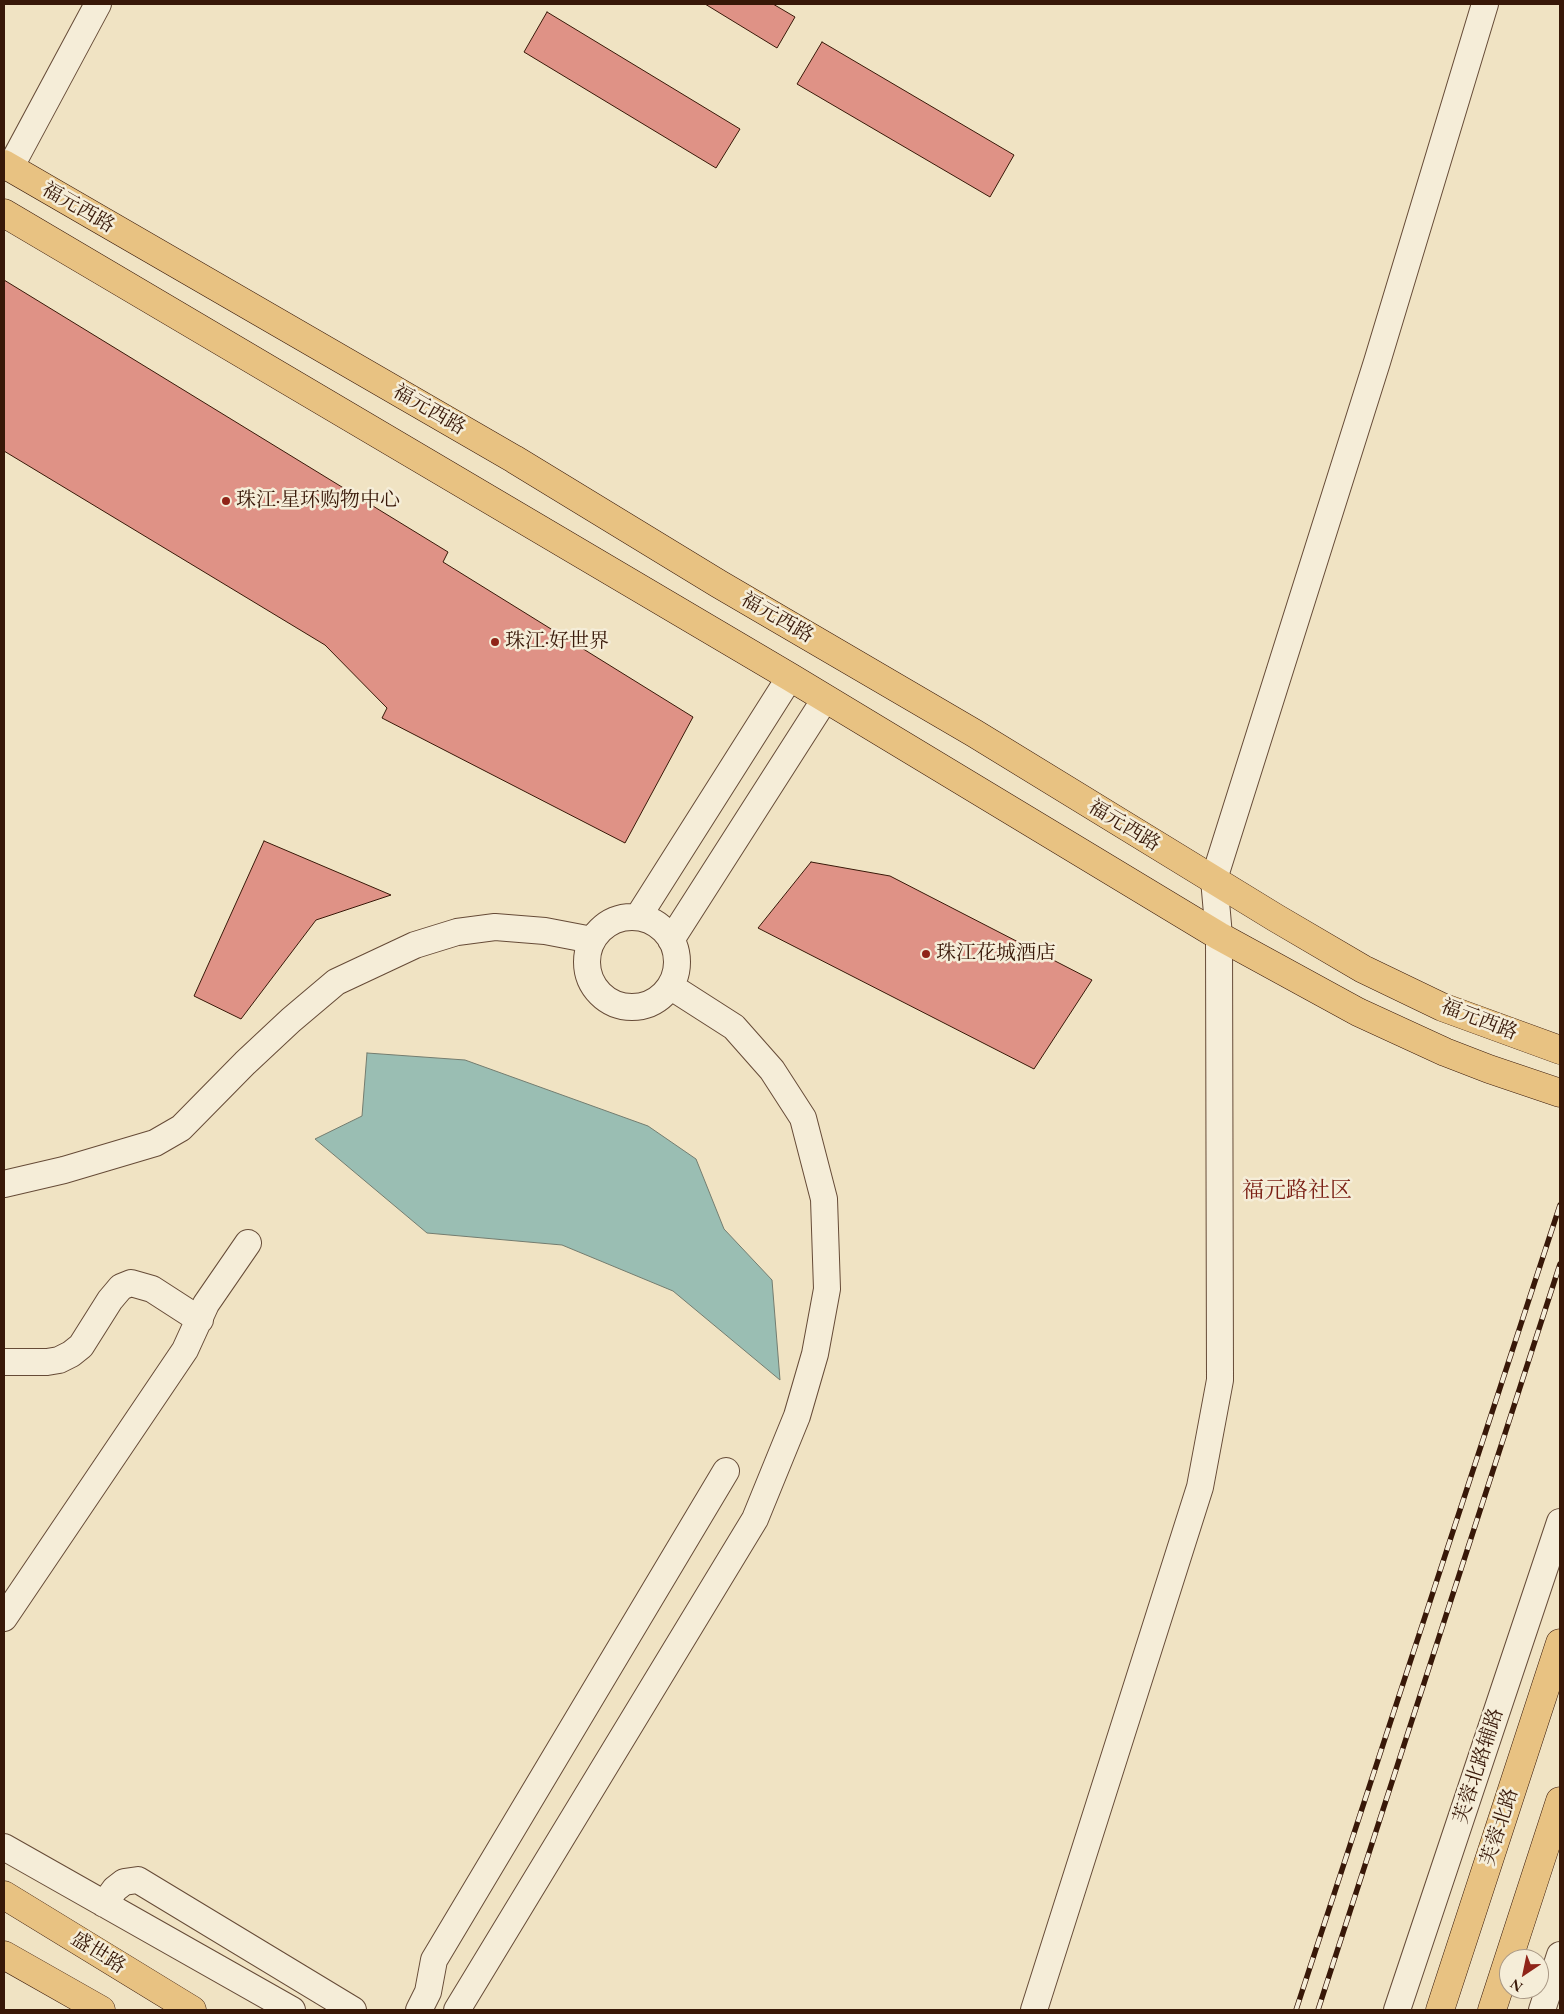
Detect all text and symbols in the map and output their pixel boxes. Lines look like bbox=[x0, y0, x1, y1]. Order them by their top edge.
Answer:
street label: 福元西路 bbox=[37, 178, 119, 238]
street label: 福元西路 bbox=[388, 380, 470, 440]
place label: 珠江·星环购物中心 bbox=[236, 489, 400, 513]
marker: 珠江·星环购物中心 bbox=[220, 495, 232, 507]
street label: 福元西路 bbox=[736, 588, 818, 648]
place label: 珠江·好世界 bbox=[505, 630, 609, 654]
marker: 珠江·好世界 bbox=[489, 636, 501, 648]
street label: 福元西路 bbox=[1084, 795, 1164, 857]
place label: 珠江花城酒店 bbox=[936, 942, 1056, 966]
marker: 珠江花城酒店 bbox=[920, 948, 932, 960]
street label: 福元西路 bbox=[1437, 994, 1521, 1046]
district label: 福元路社区 bbox=[1242, 1178, 1352, 1204]
street label: 芙蓉北路辅路 bbox=[1449, 1705, 1509, 1827]
street label: 芙蓉北路 bbox=[1476, 1785, 1524, 1869]
street label: 盛世路 bbox=[66, 1927, 130, 1979]
north arrow bbox=[1499, 1949, 1549, 1999]
text: N bbox=[1506, 1975, 1526, 1996]

